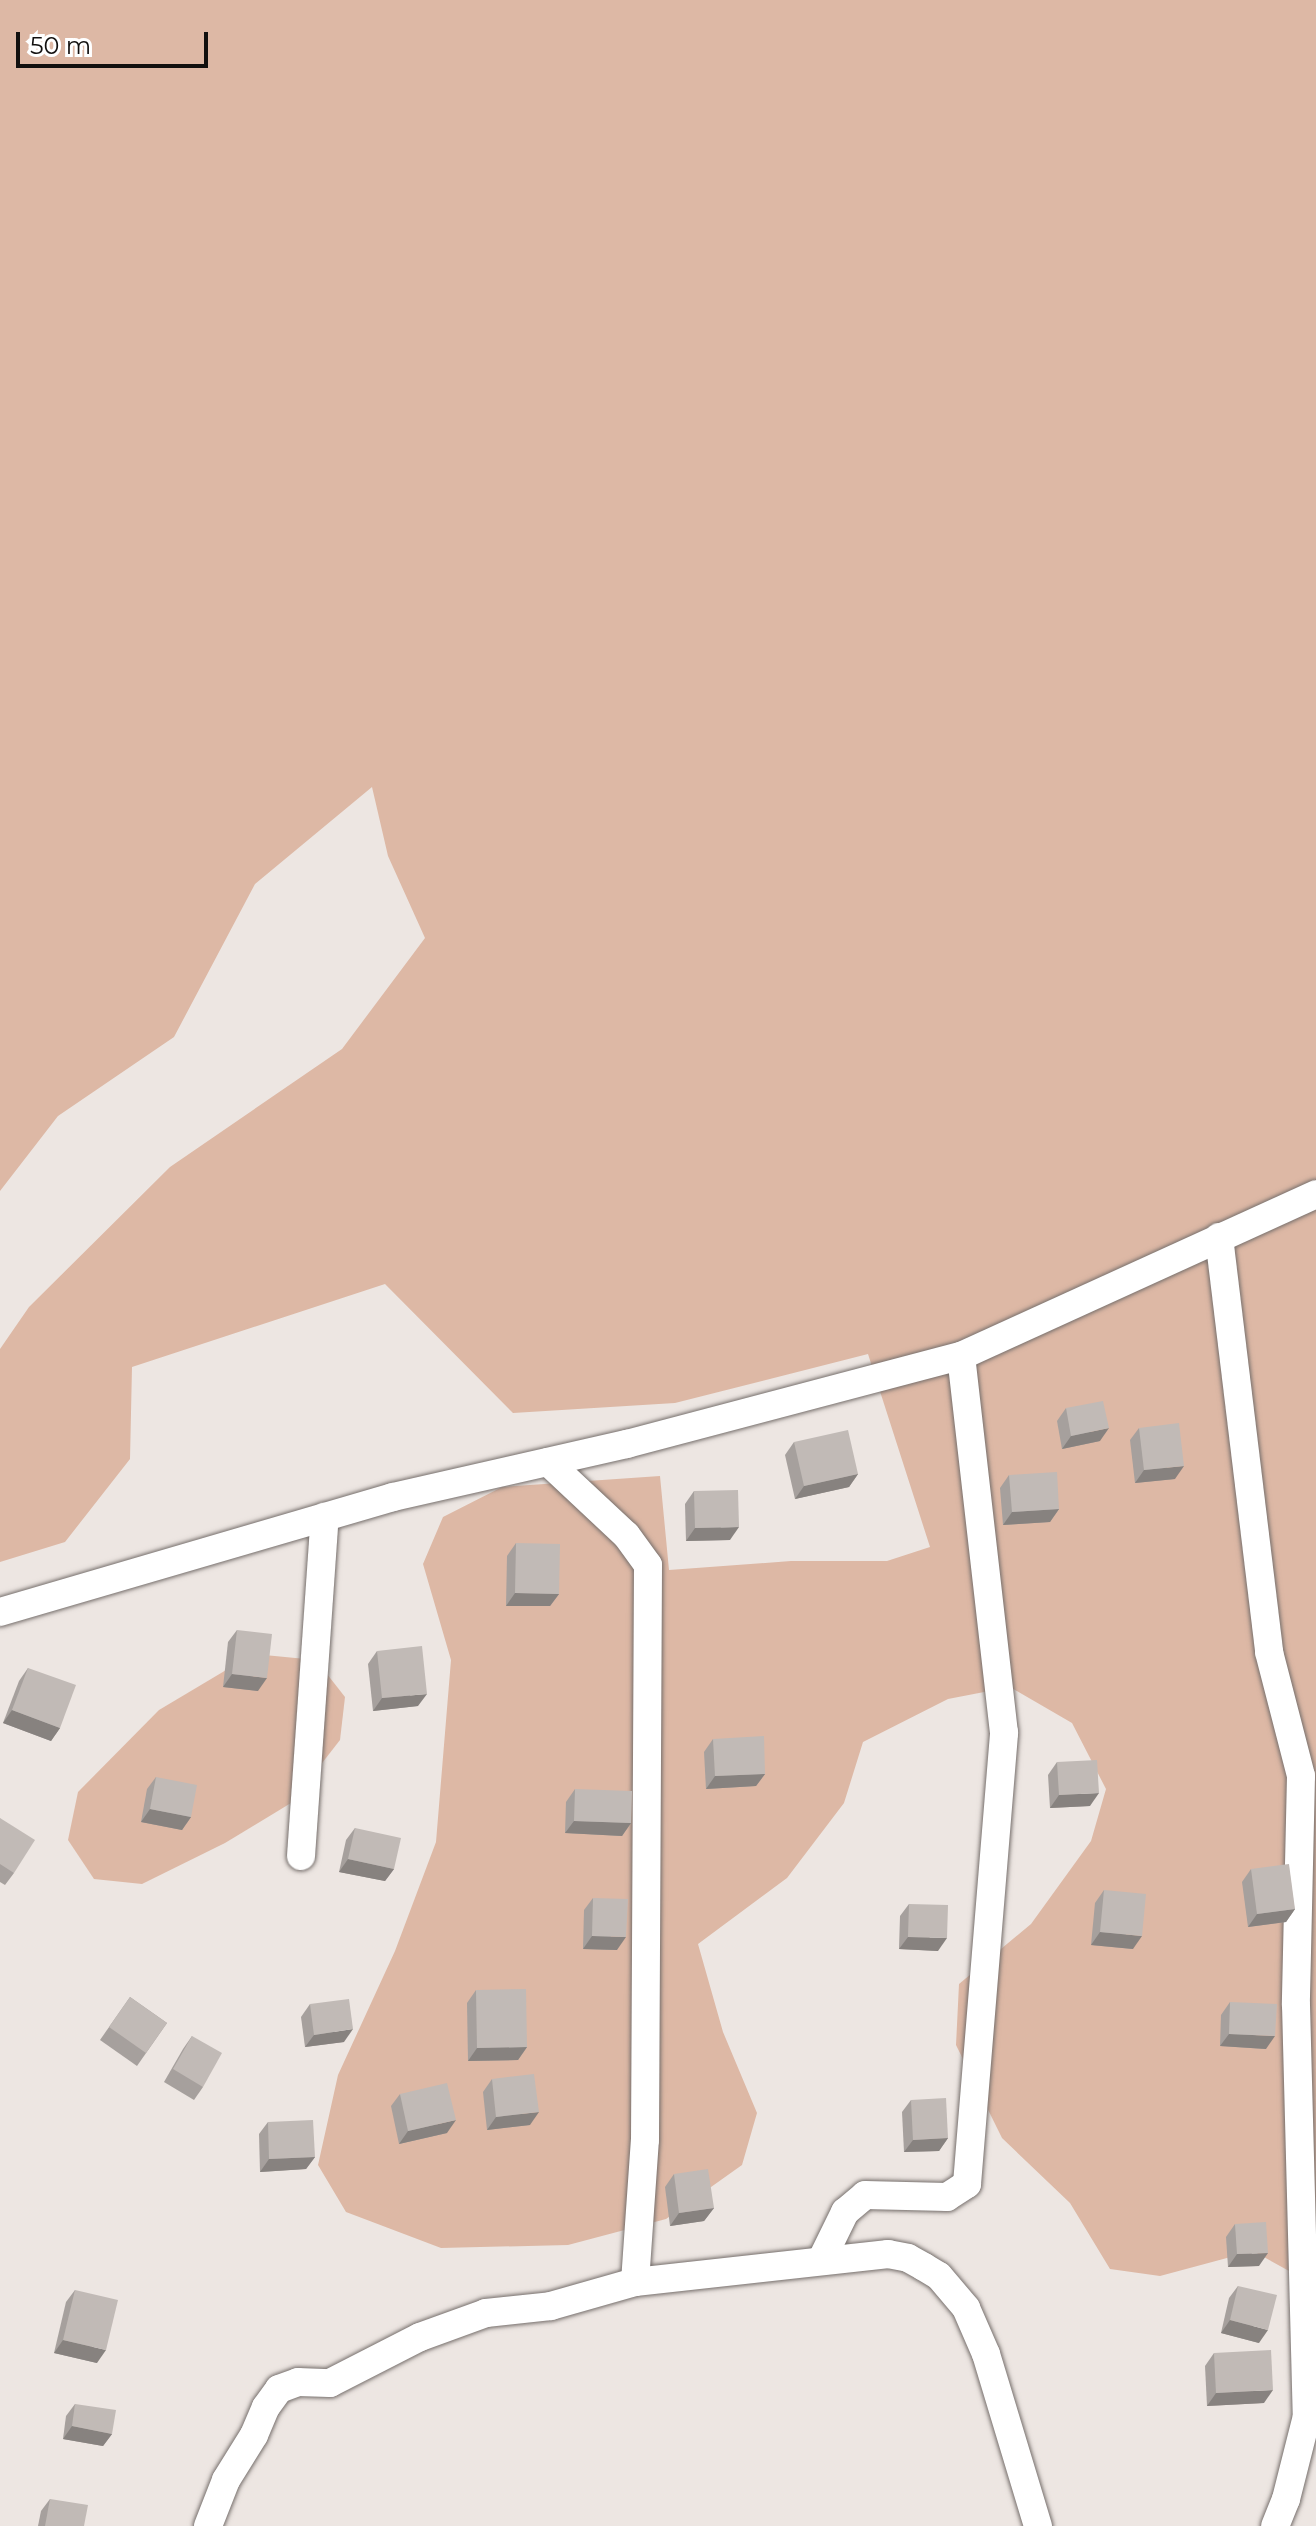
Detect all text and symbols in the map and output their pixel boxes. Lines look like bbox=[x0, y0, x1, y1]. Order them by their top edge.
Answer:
scale bar bbox=[20, 16, 212, 66]
text: 50 m bbox=[30, 31, 91, 60]

